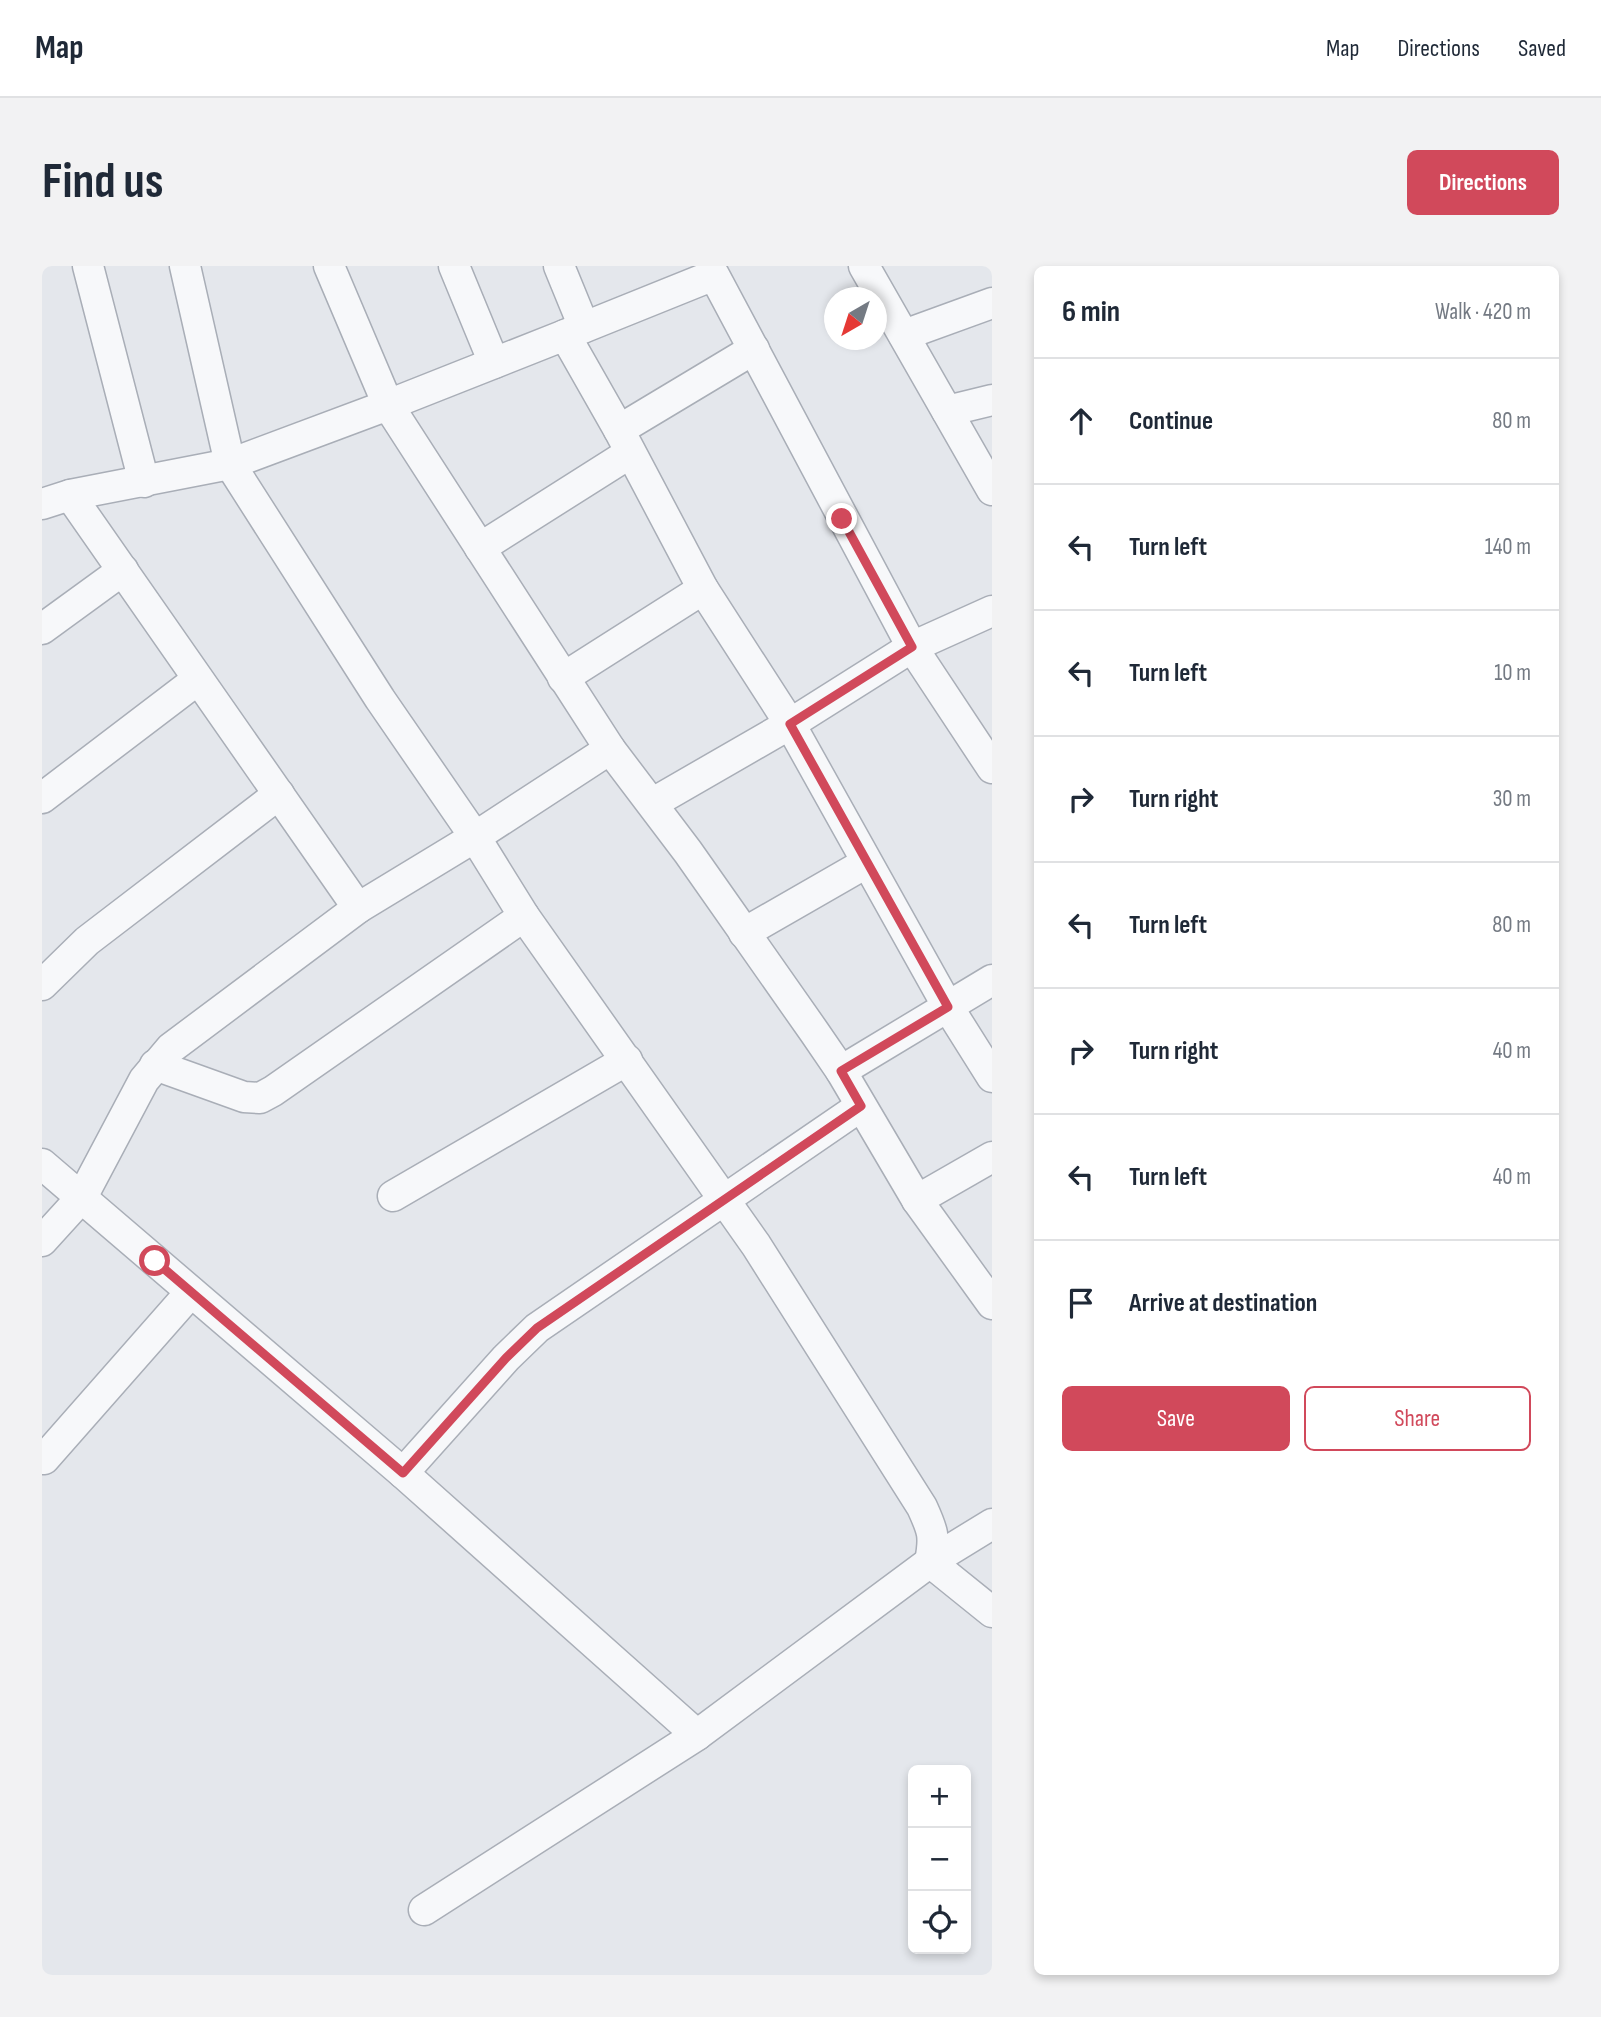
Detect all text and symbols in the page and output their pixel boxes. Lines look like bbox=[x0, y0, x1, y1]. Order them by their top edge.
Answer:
text: Map bbox=[35, 28, 84, 68]
text: Map bbox=[1326, 34, 1359, 63]
text: Directions bbox=[1397, 34, 1480, 63]
text: Saved bbox=[1518, 34, 1566, 63]
button: Directions bbox=[1407, 150, 1559, 215]
text: Find us bbox=[42, 153, 164, 212]
north arrow bbox=[824, 287, 887, 350]
text: 6 min bbox=[1062, 294, 1120, 330]
text: Walk · 420 m bbox=[1435, 298, 1531, 326]
icon: ahead bbox=[1062, 402, 1100, 440]
text: Continue bbox=[1129, 406, 1213, 437]
text: 80 m bbox=[1492, 407, 1531, 435]
route end bbox=[826, 503, 857, 534]
icon: left bbox=[1062, 528, 1100, 566]
text: Turn left bbox=[1129, 532, 1207, 563]
text: 140 m bbox=[1485, 533, 1531, 561]
icon: left bbox=[1062, 654, 1100, 692]
text: Turn left bbox=[1129, 658, 1207, 689]
text: 10 m bbox=[1494, 659, 1531, 687]
icon: right bbox=[1062, 780, 1100, 818]
text: Turn right bbox=[1129, 784, 1218, 815]
text: 30 m bbox=[1493, 785, 1531, 813]
icon: left bbox=[1062, 906, 1100, 944]
text: Turn left bbox=[1129, 910, 1207, 941]
text: 80 m bbox=[1492, 911, 1531, 939]
icon: right bbox=[1062, 1032, 1100, 1070]
text: Turn right bbox=[1129, 1036, 1218, 1067]
text: 40 m bbox=[1493, 1037, 1531, 1065]
icon: left bbox=[1062, 1158, 1100, 1196]
text: Turn left bbox=[1129, 1162, 1207, 1193]
text: 40 m bbox=[1493, 1163, 1531, 1191]
route start bbox=[139, 1245, 170, 1276]
icon: arrive bbox=[1062, 1284, 1100, 1322]
text: Arrive at destination bbox=[1129, 1288, 1317, 1319]
button: Save bbox=[1062, 1386, 1290, 1451]
button: Share bbox=[1304, 1386, 1531, 1451]
map controls bbox=[908, 1765, 971, 1954]
button: + bbox=[908, 1765, 971, 1828]
button: − bbox=[908, 1828, 971, 1891]
button: locate bbox=[908, 1891, 971, 1954]

